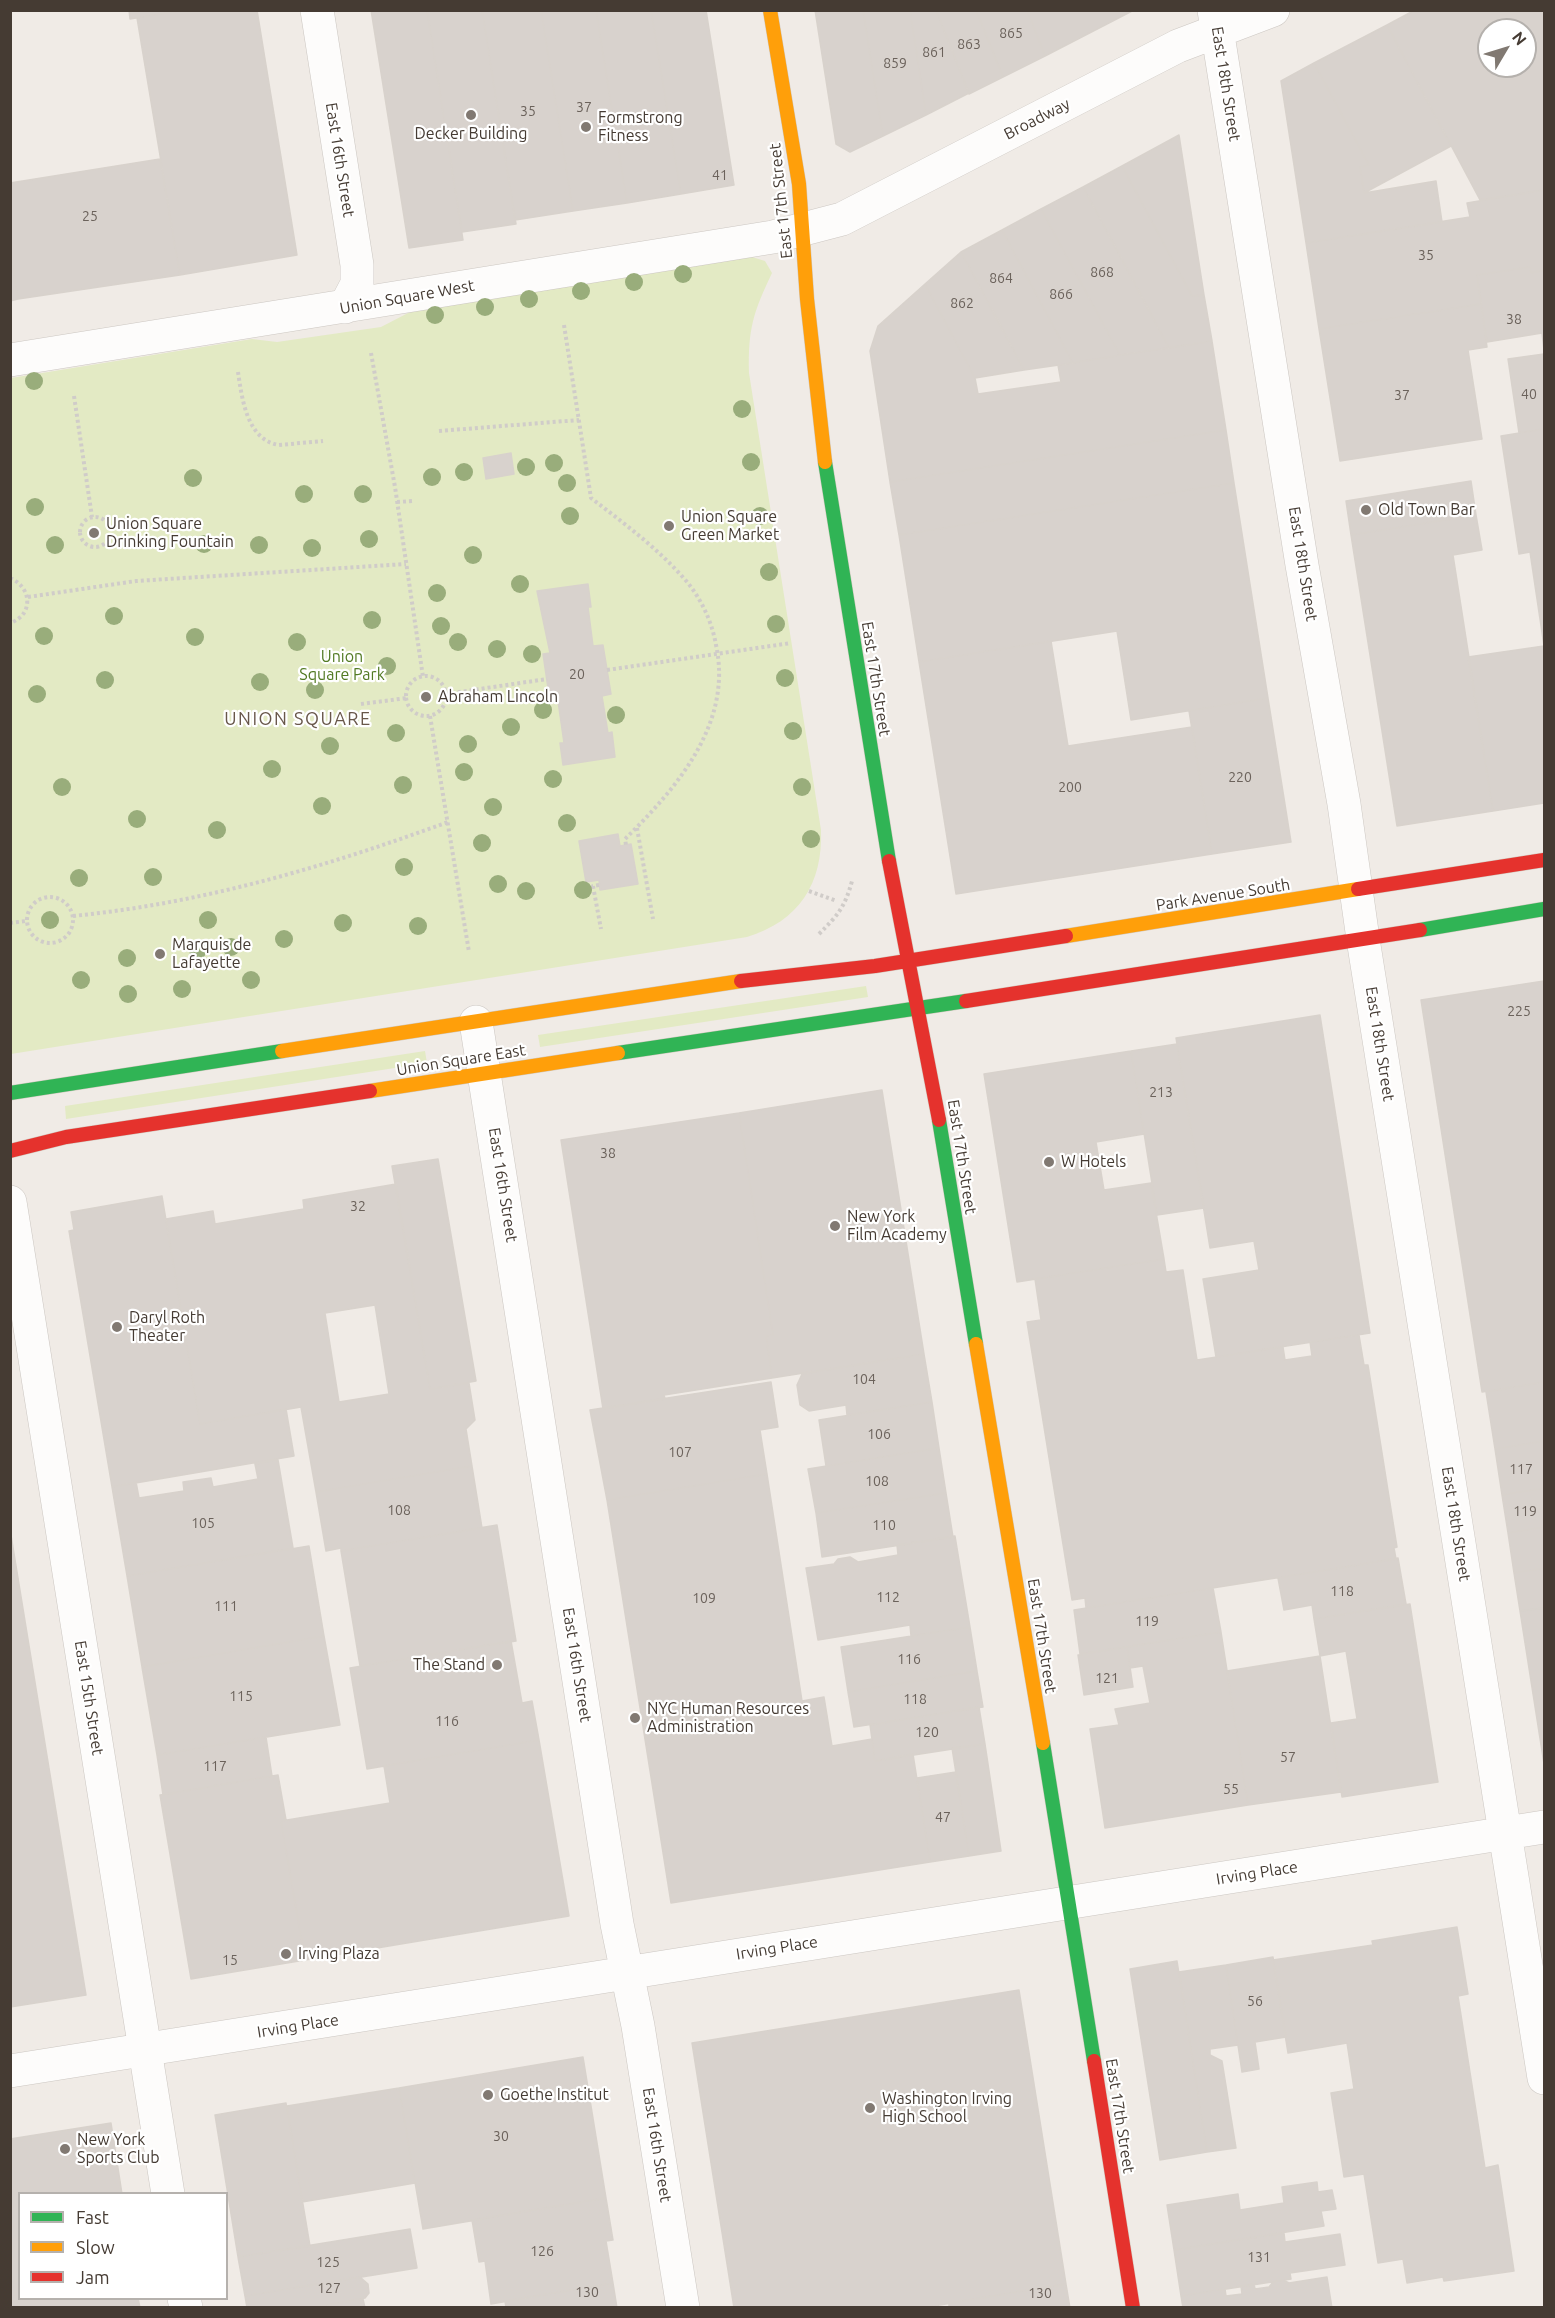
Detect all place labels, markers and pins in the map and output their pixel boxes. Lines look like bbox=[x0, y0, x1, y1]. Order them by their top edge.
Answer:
marker: Decker Building bbox=[464, 108, 478, 122]
place label: Formstrong Fitness bbox=[598, 108, 683, 146]
marker: Formstrong Fitness bbox=[579, 120, 593, 134]
place label: Decker Building bbox=[415, 124, 527, 144]
place label: Old Town Bar bbox=[1378, 500, 1475, 520]
marker: Old Town Bar bbox=[1359, 503, 1373, 517]
place label: Union Square Green Market bbox=[681, 507, 779, 545]
place label: Union Square Drinking Fountain bbox=[106, 514, 234, 552]
marker: Union Square Green Market bbox=[662, 519, 676, 533]
marker: Union Square Drinking Fountain bbox=[87, 526, 101, 540]
place label: Abraham Lincoln bbox=[438, 687, 558, 707]
marker: Abraham Lincoln bbox=[419, 690, 433, 704]
place label: Marquis de Lafayette bbox=[172, 935, 251, 973]
marker: Marquis de Lafayette bbox=[153, 947, 167, 961]
place label: W Hotels bbox=[1061, 1152, 1126, 1172]
marker: W Hotels bbox=[1042, 1155, 1056, 1169]
place label: New York Film Academy bbox=[847, 1207, 947, 1245]
marker: New York Film Academy bbox=[828, 1219, 842, 1233]
place label: Daryl Roth Theater bbox=[129, 1308, 205, 1346]
marker: Daryl Roth Theater bbox=[110, 1320, 124, 1334]
place label: The Stand bbox=[413, 1655, 485, 1675]
marker: The Stand bbox=[490, 1658, 504, 1672]
place label: NYC Human Resources Administration bbox=[647, 1699, 809, 1737]
marker: NYC Human Resources Administration bbox=[628, 1711, 642, 1725]
place label: Irving Plaza bbox=[298, 1944, 380, 1964]
marker: Irving Plaza bbox=[279, 1947, 293, 1961]
place label: Goethe Institut bbox=[500, 2085, 609, 2105]
marker: Goethe Institut bbox=[481, 2088, 495, 2102]
place label: Washington Irving High School bbox=[882, 2089, 1012, 2127]
marker: Washington Irving High School bbox=[863, 2101, 877, 2115]
place label: New York Sports Club bbox=[77, 2130, 160, 2168]
marker: New York Sports Club bbox=[58, 2142, 72, 2156]

